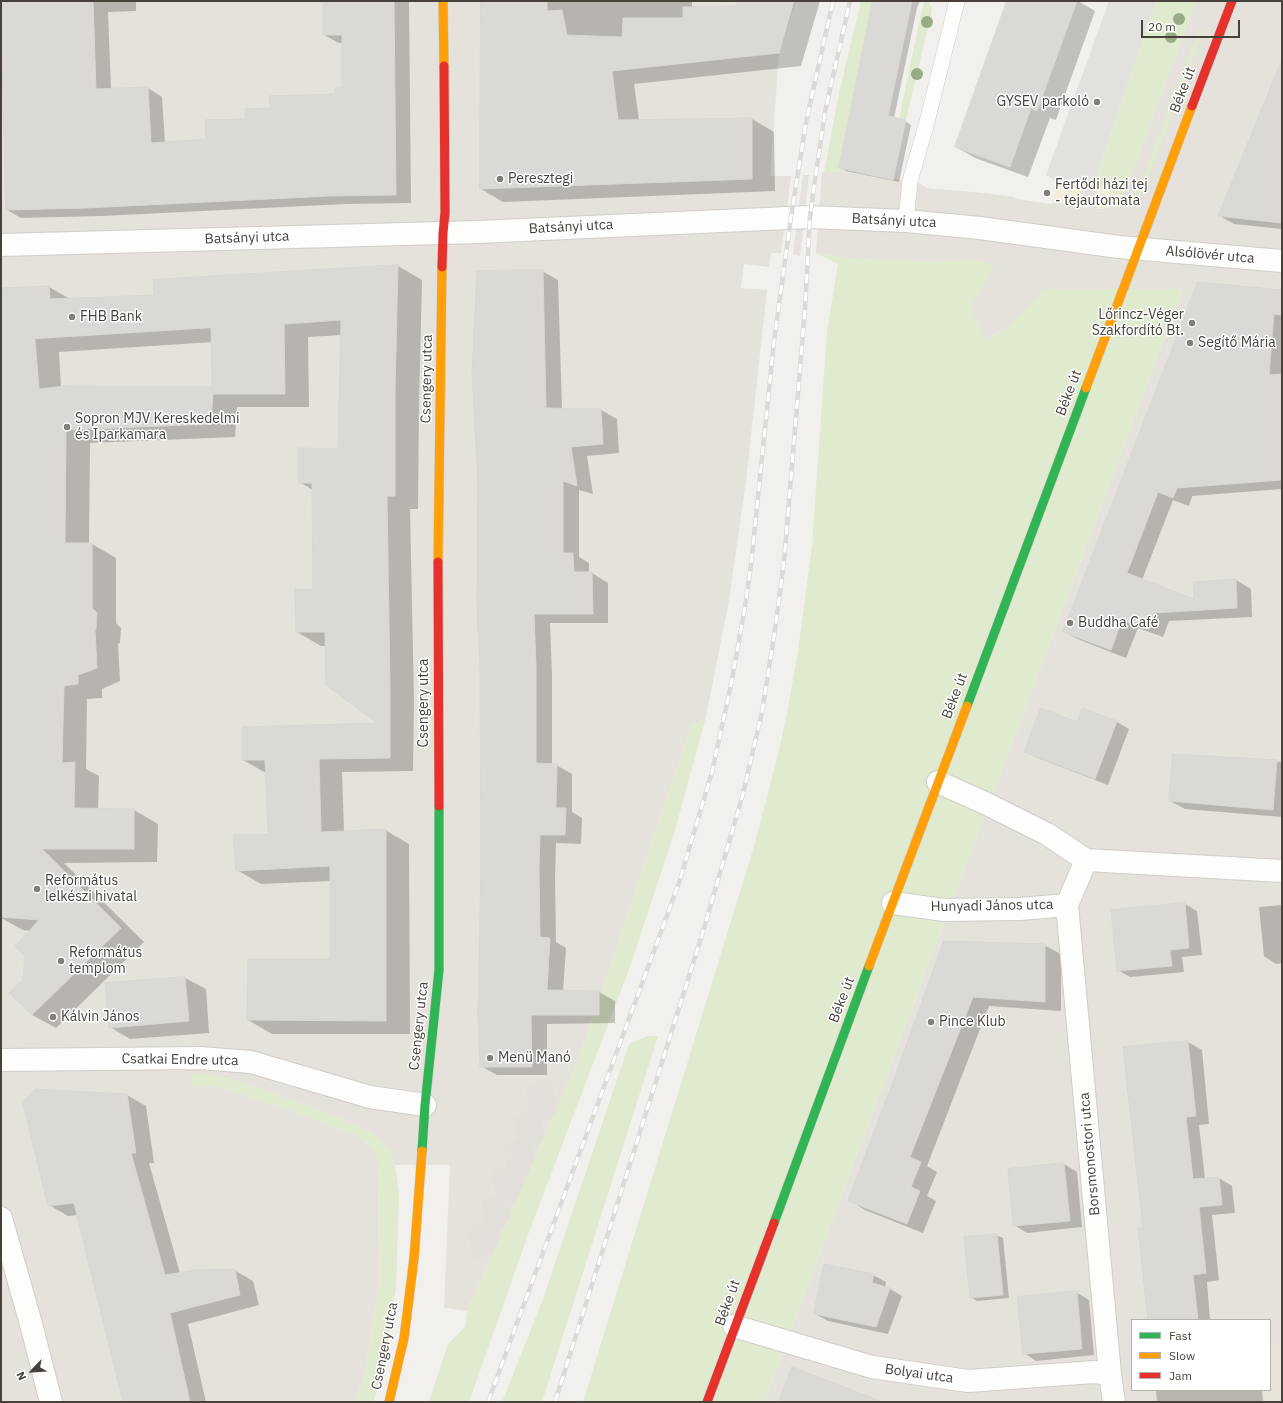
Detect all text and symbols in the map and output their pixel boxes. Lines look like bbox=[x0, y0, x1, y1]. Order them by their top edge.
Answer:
scale bar bbox=[1143, 12, 1242, 38]
text: 20 m bbox=[1148, 19, 1176, 34]
street label: Béke út bbox=[1167, 65, 1199, 115]
place label: GYSEV parkoló bbox=[996, 94, 1089, 110]
marker: GYSEV parkoló bbox=[1092, 97, 1102, 107]
place label: Peresztegi bbox=[508, 171, 573, 187]
marker: Peresztegi bbox=[495, 174, 505, 184]
place label: Fertődi házi tej - tejautomata bbox=[1055, 177, 1148, 210]
marker: Fertődi házi tej - tejautomata bbox=[1042, 188, 1052, 198]
street label: Batsányi utca bbox=[851, 210, 937, 232]
street label: Batsányi utca bbox=[528, 216, 614, 238]
street label: Batsányi utca bbox=[204, 228, 290, 248]
street label: Alsólövér utca bbox=[1165, 243, 1255, 267]
place label: Lőrincz-Véger Szakfordító Bt. bbox=[1092, 307, 1184, 340]
place label: FHB Bank bbox=[80, 309, 142, 325]
marker: FHB Bank bbox=[67, 312, 77, 322]
marker: Lőrincz-Véger Szakfordító Bt. bbox=[1187, 318, 1197, 328]
street label: Csengery utca bbox=[418, 334, 436, 424]
place label: Segítő Mária bbox=[1198, 335, 1276, 351]
marker: Segítő Mária bbox=[1185, 338, 1195, 348]
street label: Béke út bbox=[1053, 368, 1085, 418]
place label: Sopron MJV Kereskedelmi és Iparkamara bbox=[75, 411, 240, 444]
marker: Sopron MJV Kereskedelmi és Iparkamara bbox=[62, 422, 72, 432]
place label: Buddha Café bbox=[1078, 615, 1158, 631]
marker: Buddha Café bbox=[1065, 618, 1075, 628]
street label: Csengery utca bbox=[416, 658, 432, 748]
street label: Béke út bbox=[939, 671, 971, 721]
place label: Református lelkészi hivatal bbox=[45, 873, 137, 906]
marker: Református lelkészi hivatal bbox=[32, 884, 42, 894]
street label: Hunyadi János utca bbox=[930, 897, 1054, 915]
place label: Református templom bbox=[69, 945, 142, 978]
marker: Református templom bbox=[56, 956, 66, 966]
street label: Béke út bbox=[826, 975, 858, 1025]
street label: Csengery utca bbox=[406, 981, 432, 1071]
place label: Kálvin János bbox=[61, 1009, 140, 1025]
marker: Kálvin János bbox=[48, 1012, 58, 1022]
place label: Pince Klub bbox=[939, 1014, 1006, 1030]
marker: Pince Klub bbox=[926, 1017, 936, 1027]
place label: Menü Manó bbox=[498, 1050, 571, 1066]
street label: Csatkai Endre utca bbox=[121, 1051, 239, 1069]
marker: Menü Manó bbox=[485, 1053, 495, 1063]
street label: Borsmonostori utca bbox=[1076, 1092, 1104, 1216]
street label: Béke út bbox=[712, 1278, 744, 1328]
street label: Csengery utca bbox=[368, 1301, 402, 1391]
legend bbox=[1131, 1319, 1271, 1391]
text: Fast bbox=[1169, 1328, 1192, 1343]
text: Slow bbox=[1169, 1348, 1195, 1363]
north arrow bbox=[12, 1351, 52, 1391]
street label: Bolyai utca bbox=[884, 1361, 954, 1387]
text: Jam bbox=[1169, 1368, 1192, 1383]
text: N bbox=[13, 1370, 29, 1383]

